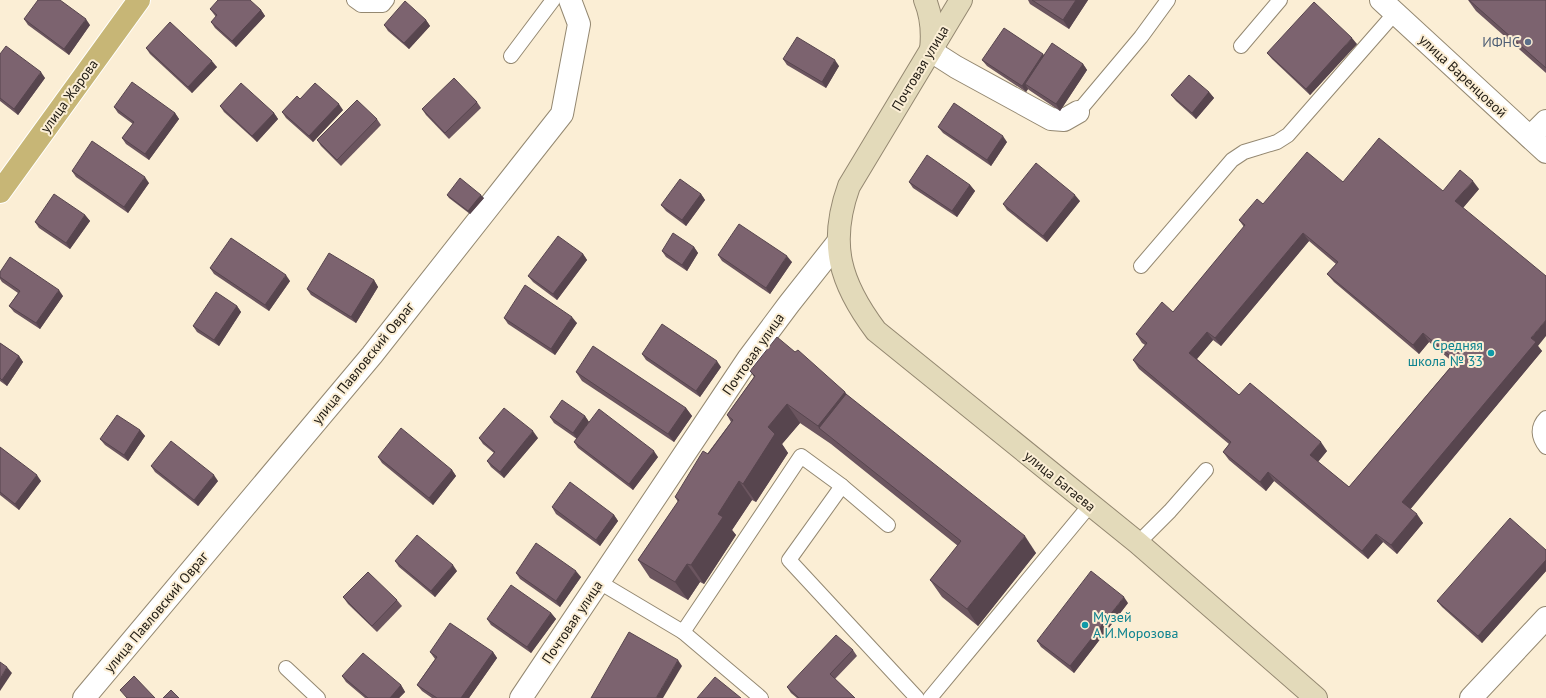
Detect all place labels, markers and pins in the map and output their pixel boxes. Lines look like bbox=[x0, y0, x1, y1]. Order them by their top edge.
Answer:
place label: ИФНС bbox=[1482, 33, 1520, 51]
marker: ИФНС bbox=[1523, 37, 1533, 47]
place label: Средняя школа № 33 bbox=[1408, 336, 1483, 370]
marker: Средняя школа № 33 bbox=[1486, 348, 1496, 358]
place label: Музей А.И.Морозова bbox=[1093, 608, 1178, 642]
marker: Музей А.И.Морозова bbox=[1080, 620, 1090, 630]

